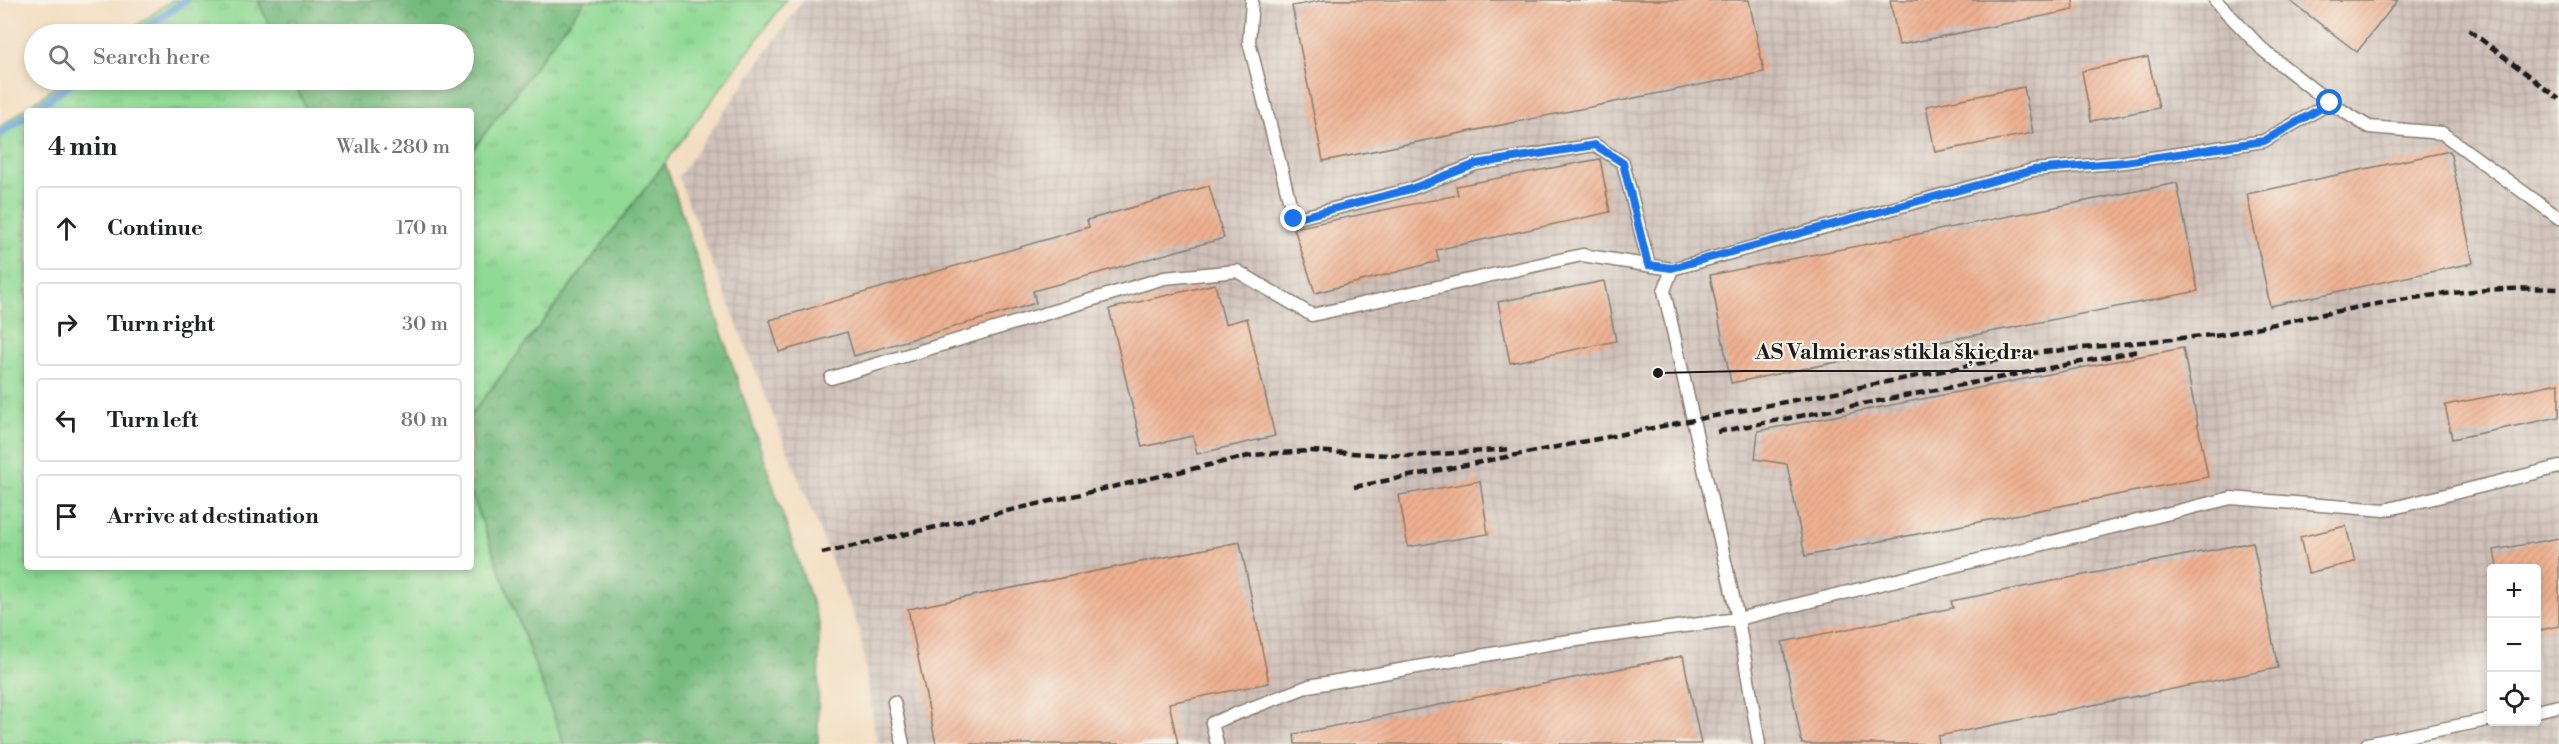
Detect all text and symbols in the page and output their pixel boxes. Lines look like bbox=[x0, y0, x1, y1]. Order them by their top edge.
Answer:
search box bbox=[24, 24, 474, 90]
icon: search bbox=[45, 41, 78, 74]
text: Search here bbox=[93, 44, 210, 71]
route start bbox=[2316, 89, 2342, 115]
text: 4 min bbox=[48, 131, 118, 163]
text: Walk · 280 m bbox=[337, 135, 450, 160]
route end bbox=[1280, 205, 1306, 231]
icon: ahead bbox=[50, 212, 83, 245]
text: Continue bbox=[107, 215, 203, 242]
text: 170 m bbox=[396, 216, 448, 241]
icon: right bbox=[50, 308, 83, 341]
text: Turn right bbox=[107, 311, 215, 338]
text: 30 m bbox=[402, 312, 448, 337]
callout: AS Valmieras stikla šķiedra bbox=[1743, 331, 2045, 371]
text: AS Valmieras stikla šķiedra bbox=[1754, 339, 2034, 367]
icon: left bbox=[50, 404, 83, 437]
text: Turn left bbox=[107, 407, 198, 434]
text: 80 m bbox=[401, 408, 448, 433]
icon: arrive bbox=[50, 500, 83, 533]
text: Arrive at destination bbox=[107, 503, 319, 530]
map controls bbox=[2487, 564, 2541, 726]
button: + bbox=[2487, 564, 2541, 618]
button: − bbox=[2487, 618, 2541, 672]
button: locate bbox=[2487, 672, 2541, 726]

